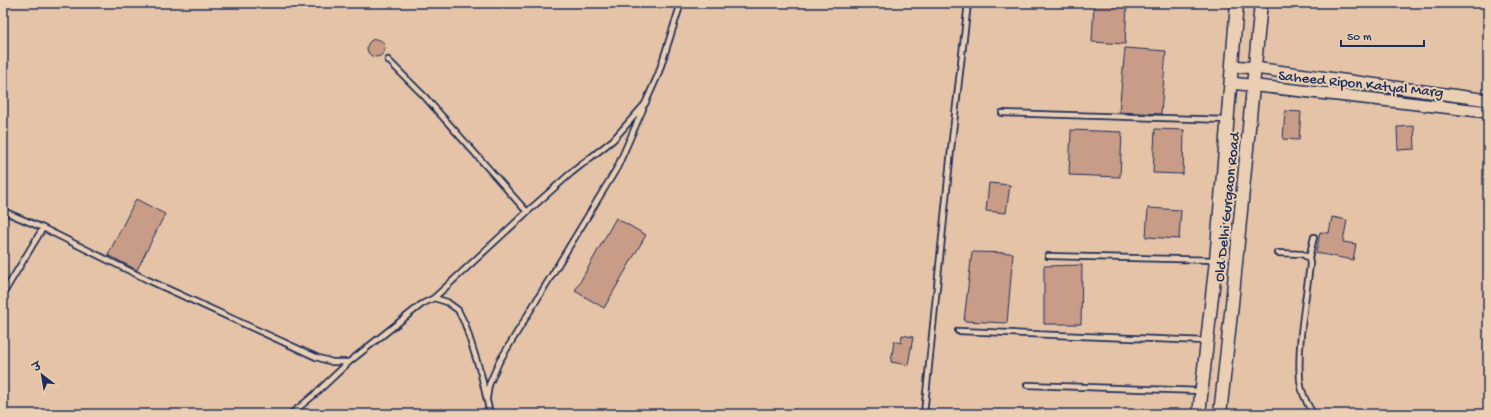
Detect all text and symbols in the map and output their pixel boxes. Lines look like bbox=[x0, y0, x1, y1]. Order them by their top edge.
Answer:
scale bar bbox=[1341, 22, 1424, 48]
text: 50 m bbox=[1347, 31, 1372, 45]
street label: Saheed Ripon Katyal Marg bbox=[1277, 67, 1444, 103]
street label: Old Delhi Gurgaon Road bbox=[1211, 130, 1245, 283]
north arrow bbox=[22, 355, 62, 395]
text: उ bbox=[30, 359, 46, 376]

